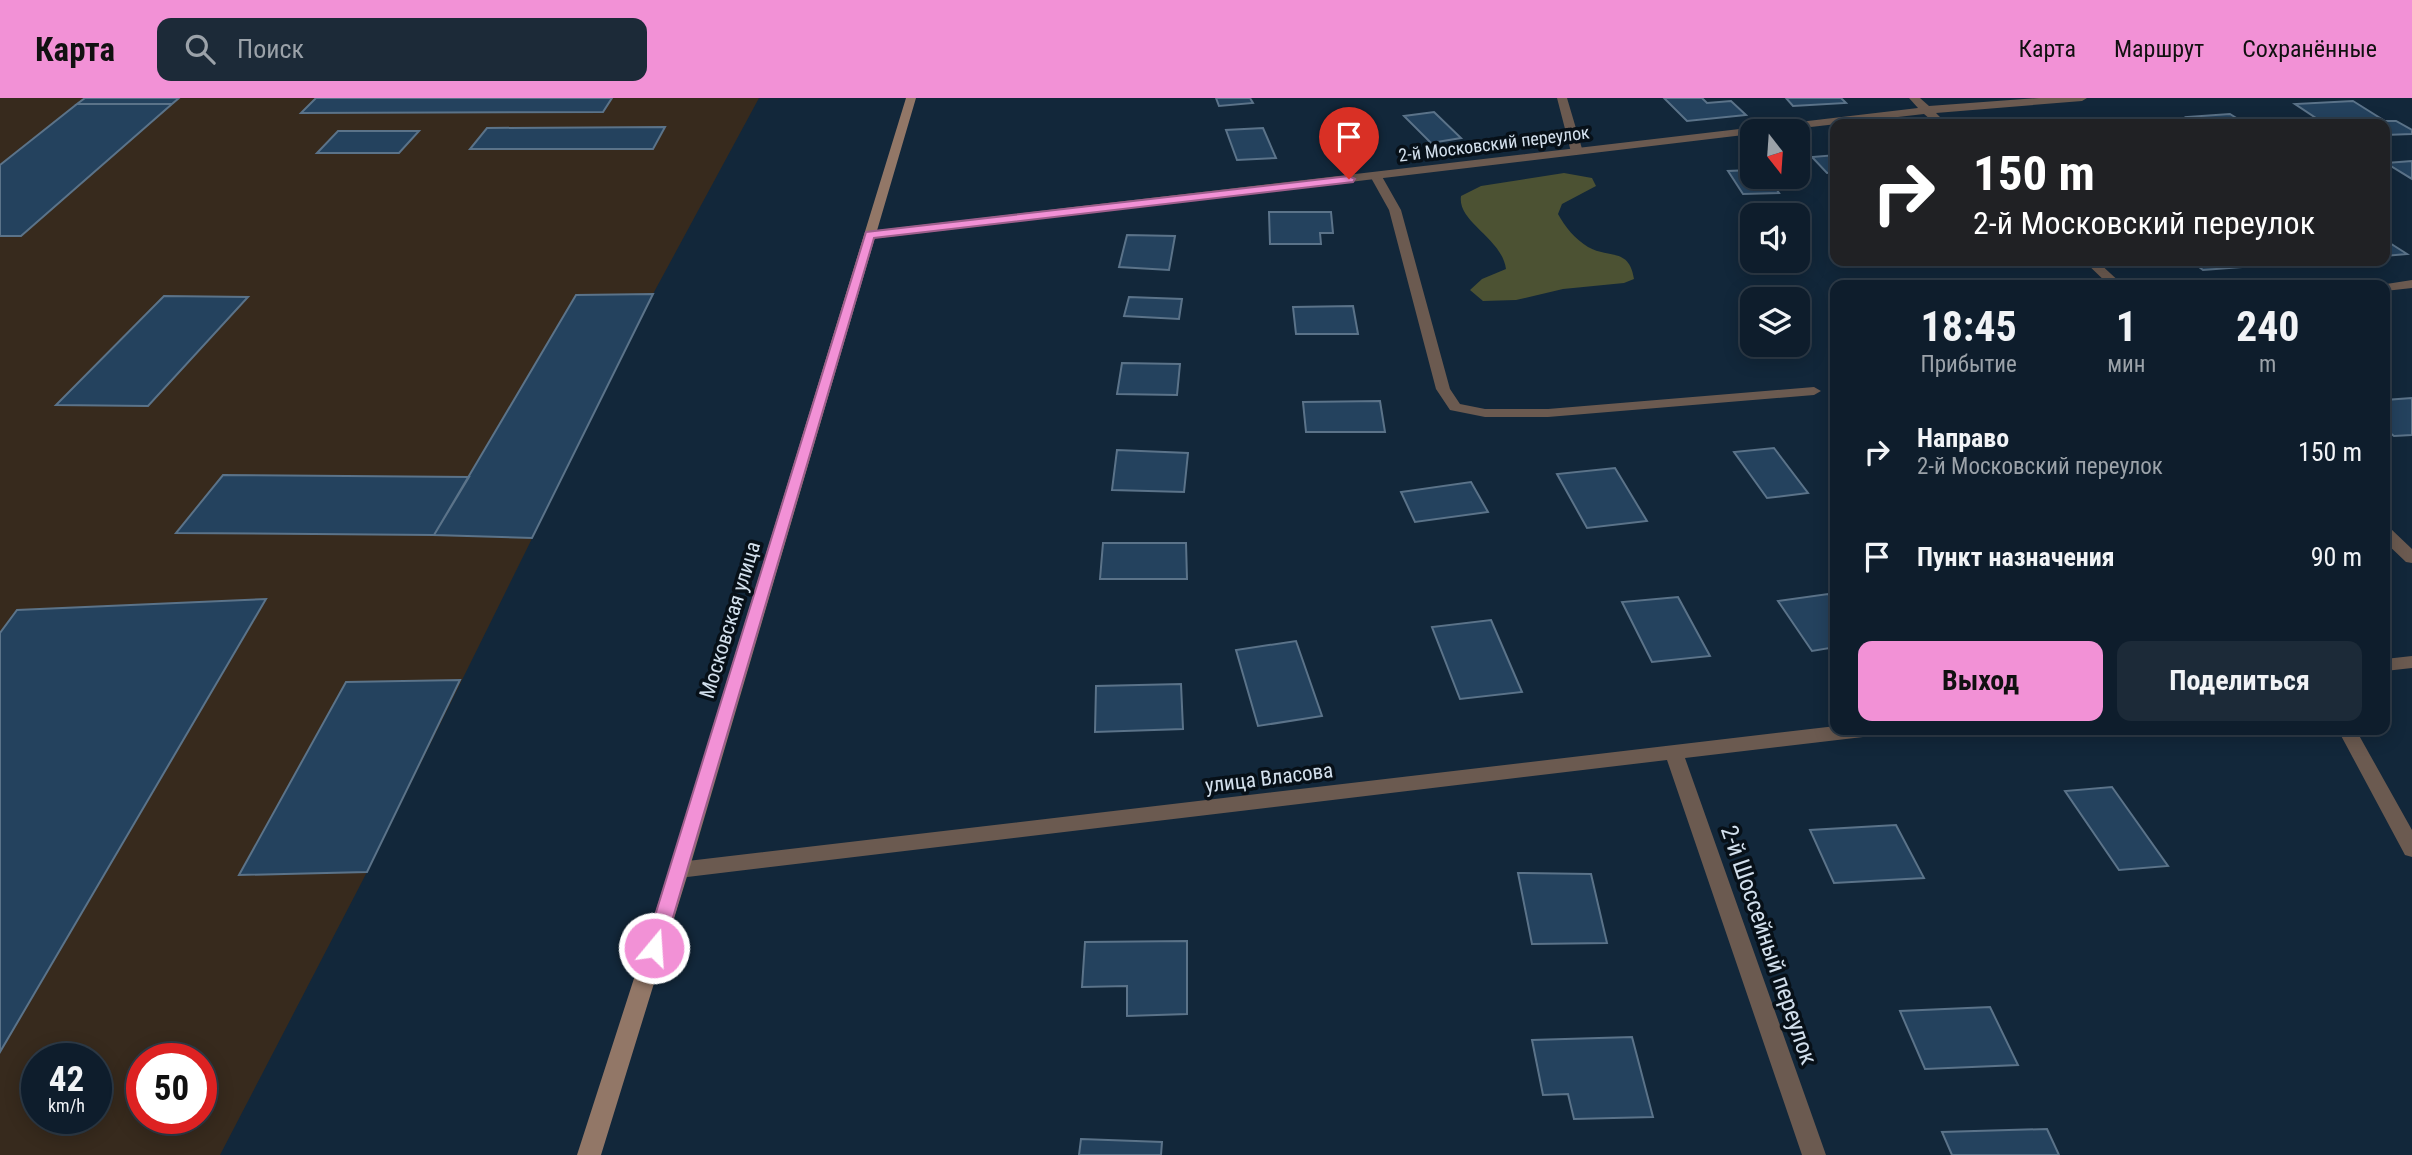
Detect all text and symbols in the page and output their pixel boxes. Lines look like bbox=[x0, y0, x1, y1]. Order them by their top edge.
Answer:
search box bbox=[157, 18, 647, 81]
text: Карта bbox=[35, 30, 115, 69]
icon: search bbox=[181, 30, 219, 68]
text: Поиск bbox=[237, 34, 304, 64]
text: Карта bbox=[2019, 35, 2076, 63]
text: Маршрут bbox=[2114, 35, 2204, 63]
text: Сохранённые bbox=[2242, 35, 2377, 63]
pin bbox=[1319, 107, 1379, 179]
icon: arrive bbox=[1330, 118, 1368, 156]
north arrow bbox=[1740, 119, 1810, 189]
map controls bbox=[1740, 119, 1810, 357]
street label: 2-й Московский переулок bbox=[1397, 121, 1591, 166]
text: 150 m bbox=[1973, 145, 2095, 202]
icon: right bbox=[1858, 147, 1949, 238]
button: sound bbox=[1740, 203, 1810, 273]
text: 2-й Московский переулок bbox=[1973, 204, 2315, 242]
button: layers bbox=[1740, 287, 1810, 357]
text: 18:45 bbox=[1920, 302, 2017, 351]
text: 1 bbox=[2116, 302, 2137, 351]
text: 240 bbox=[2236, 302, 2300, 351]
text: Прибытие bbox=[1920, 351, 2017, 378]
text: мин bbox=[2107, 351, 2146, 378]
text: m bbox=[2259, 351, 2276, 378]
text: Направо bbox=[1917, 423, 2009, 453]
icon: right bbox=[1858, 433, 1896, 471]
text: 150 m bbox=[2298, 437, 2362, 467]
text: 2-й Московский переулок bbox=[1917, 453, 2163, 480]
icon: arrive bbox=[1858, 538, 1896, 576]
street label: Московская улица bbox=[695, 539, 765, 701]
text: Пункт назначения bbox=[1917, 542, 2115, 572]
text: 90 m bbox=[2311, 542, 2362, 572]
button: Выход bbox=[1858, 641, 2103, 721]
button: Поделиться bbox=[2117, 641, 2362, 721]
street label: улица Власова bbox=[1204, 758, 1334, 798]
street label: 2-й Шоссейный переулок bbox=[1715, 822, 1823, 1069]
position arrow bbox=[617, 911, 691, 985]
speed limit sign: 50 bbox=[126, 1043, 217, 1134]
text: 42 bbox=[49, 1059, 84, 1100]
text: km/h bbox=[48, 1095, 85, 1116]

